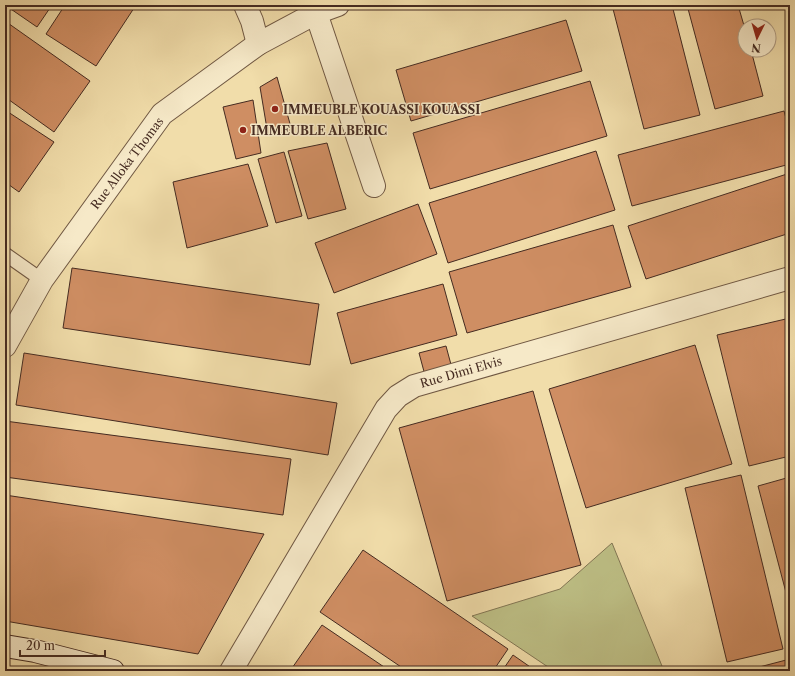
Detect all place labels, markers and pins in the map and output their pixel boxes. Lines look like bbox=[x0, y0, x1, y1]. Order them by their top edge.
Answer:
place label: IMMEUBLE KOUASSI KOUASSI bbox=[283, 102, 480, 117]
marker: IMMEUBLE KOUASSI KOUASSI bbox=[270, 104, 280, 114]
place label: IMMEUBLE ALBERIC bbox=[251, 123, 387, 138]
marker: IMMEUBLE ALBERIC bbox=[238, 125, 248, 135]

